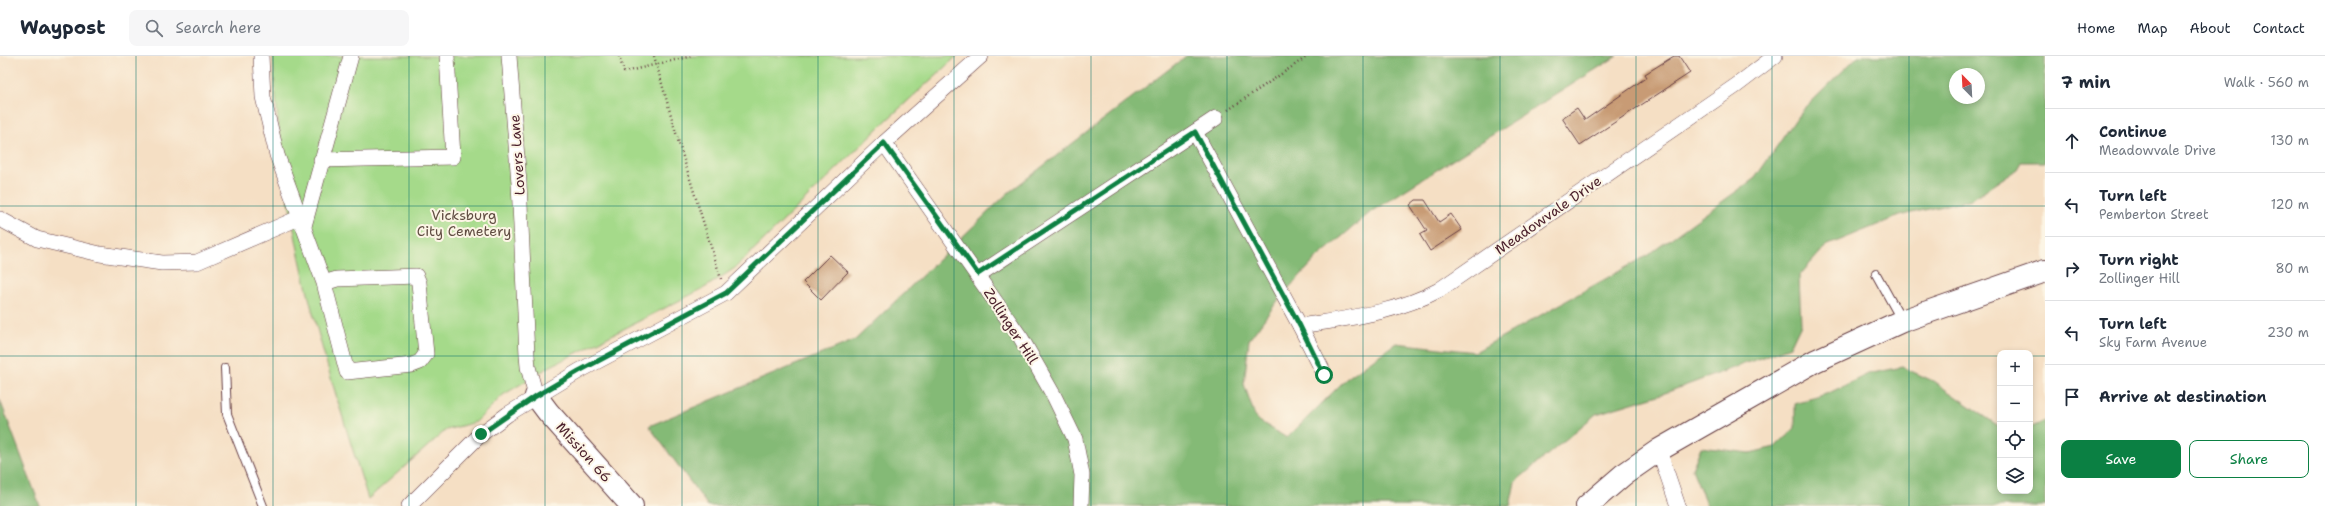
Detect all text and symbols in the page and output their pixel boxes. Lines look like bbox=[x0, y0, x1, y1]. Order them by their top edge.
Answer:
search box bbox=[129, 10, 409, 46]
text: Waypost bbox=[20, 15, 105, 40]
icon: search bbox=[143, 17, 165, 39]
text: Search here bbox=[175, 18, 261, 38]
text: Home bbox=[2077, 19, 2116, 37]
text: Map bbox=[2138, 19, 2168, 37]
text: About bbox=[2190, 19, 2231, 37]
text: Contact bbox=[2253, 19, 2305, 37]
north arrow bbox=[1949, 68, 1985, 104]
text: 7 min bbox=[2061, 71, 2111, 93]
text: Walk · 560 m bbox=[2224, 74, 2309, 91]
street label: Lovers Lane bbox=[505, 114, 529, 196]
text: Continue bbox=[2099, 122, 2167, 142]
icon: ahead bbox=[2061, 130, 2083, 152]
text: 130 m bbox=[2271, 132, 2309, 149]
text: Meadowvale Drive bbox=[2099, 142, 2216, 159]
street label: Meadowvale Drive bbox=[1491, 171, 1605, 259]
text: Turn left bbox=[2099, 186, 2167, 206]
icon: left bbox=[2061, 194, 2083, 216]
text: 120 m bbox=[2271, 196, 2309, 213]
park label: Vicksburg City Cemetery bbox=[417, 206, 511, 240]
text: Pemberton Street bbox=[2099, 206, 2209, 223]
text: Turn right bbox=[2099, 250, 2179, 270]
icon: right bbox=[2061, 258, 2083, 280]
text: 80 m bbox=[2275, 260, 2309, 277]
text: Zollinger Hill bbox=[2099, 270, 2180, 287]
street label: Zollinger Hill bbox=[980, 285, 1043, 368]
text: Turn left bbox=[2099, 314, 2167, 334]
icon: left bbox=[2061, 322, 2083, 344]
text: 230 m bbox=[2267, 324, 2309, 341]
text: Sky Farm Avenue bbox=[2099, 334, 2207, 351]
map controls bbox=[1997, 350, 2033, 494]
button: + bbox=[1997, 350, 2033, 386]
route start bbox=[1315, 366, 1333, 384]
button: − bbox=[1997, 386, 2033, 422]
icon: arrive bbox=[2061, 386, 2083, 408]
text: Arrive at destination bbox=[2099, 387, 2267, 407]
street label: Mission 66 bbox=[552, 418, 616, 486]
button: locate bbox=[1997, 422, 2033, 458]
route end bbox=[472, 425, 490, 443]
button: Save bbox=[2061, 440, 2181, 478]
button: Share bbox=[2189, 440, 2309, 478]
button: layers bbox=[1997, 458, 2033, 494]

